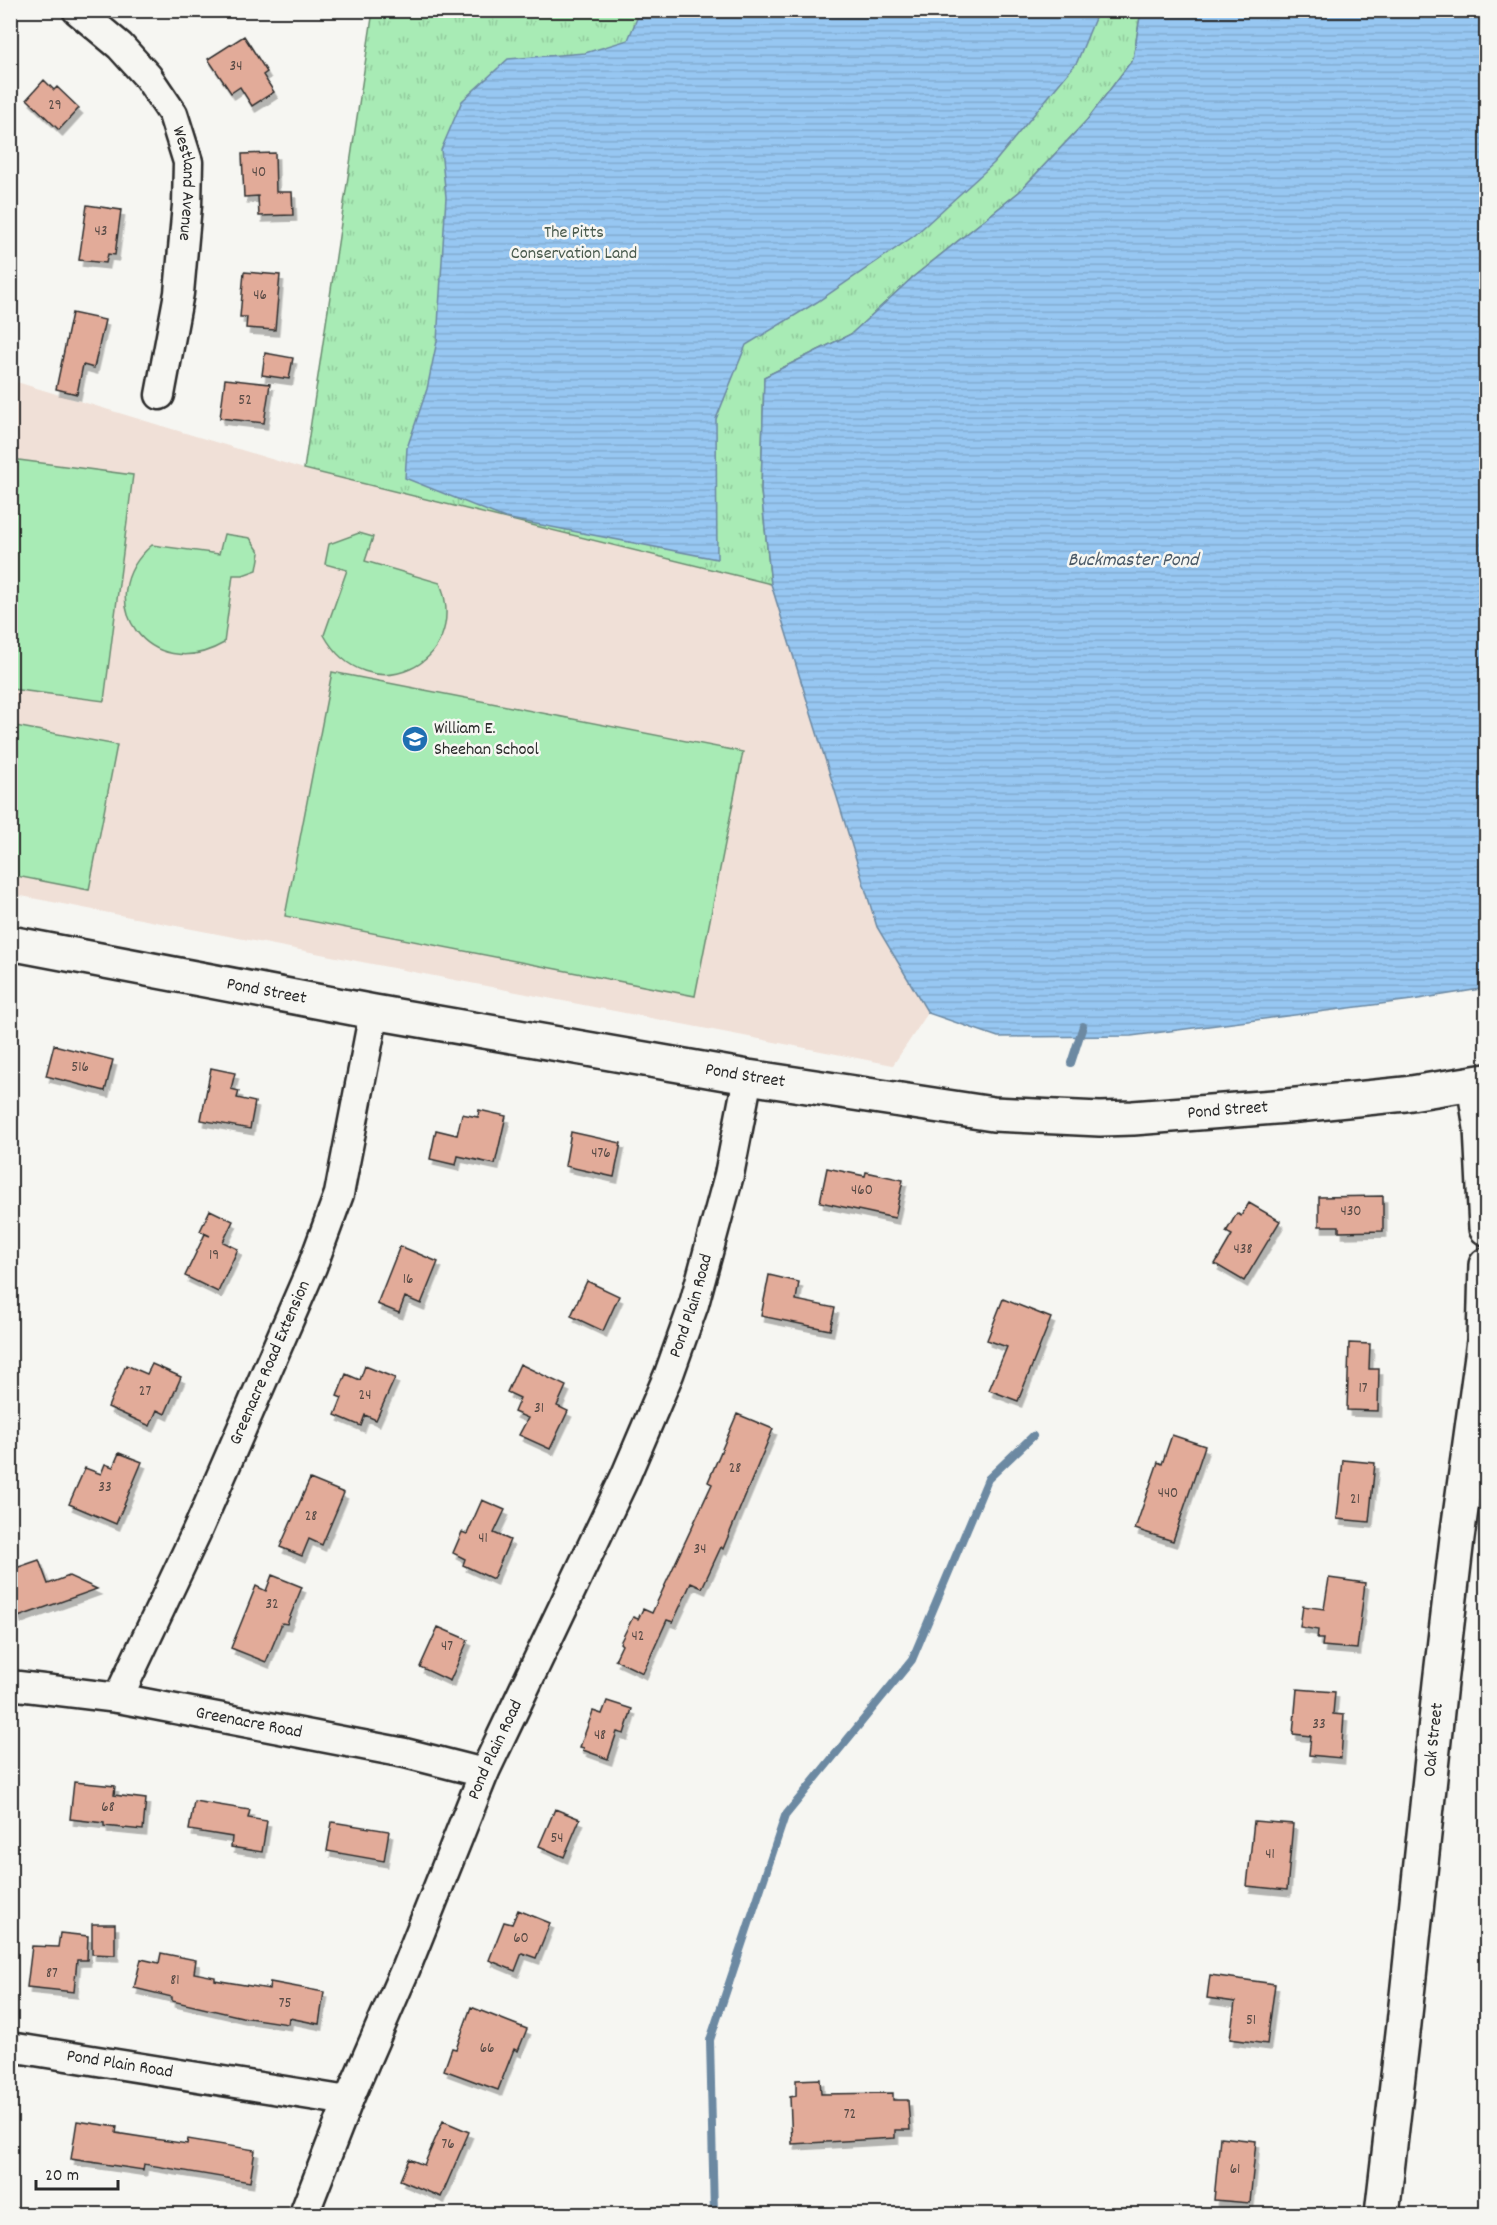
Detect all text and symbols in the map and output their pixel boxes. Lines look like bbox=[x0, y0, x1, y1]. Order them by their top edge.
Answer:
house number: 34 bbox=[230, 56, 242, 78]
house number: 29 bbox=[48, 95, 62, 117]
street label: Westland Avenue bbox=[165, 123, 200, 242]
house number: 40 bbox=[252, 162, 266, 184]
house number: 43 bbox=[95, 221, 107, 243]
park label: The Pitts Conservation Land bbox=[511, 221, 637, 267]
house number: 46 bbox=[253, 285, 267, 307]
house number: 52 bbox=[238, 390, 252, 412]
water label: Buckmaster Pond bbox=[1068, 547, 1201, 575]
place label: William E. Sheehan School bbox=[434, 717, 540, 763]
school or university icon: William E. Sheehan School bbox=[400, 724, 430, 754]
street label: Pond Street bbox=[224, 972, 309, 1011]
house number: 516 bbox=[71, 1057, 89, 1079]
street label: Pond Street bbox=[703, 1057, 787, 1095]
street label: Pond Street bbox=[1186, 1095, 1269, 1126]
house number: 476 bbox=[591, 1143, 611, 1165]
house number: 460 bbox=[851, 1180, 873, 1202]
house number: 430 bbox=[1340, 1201, 1362, 1223]
house number: 438 bbox=[1234, 1239, 1252, 1261]
house number: 19 bbox=[209, 1245, 219, 1267]
street label: Pond Plain Road bbox=[663, 1251, 719, 1361]
house number: 16 bbox=[403, 1269, 413, 1291]
street label: Greenacre Road Extension bbox=[223, 1277, 317, 1449]
house number: 17 bbox=[1358, 1378, 1368, 1400]
house number: 27 bbox=[139, 1381, 151, 1403]
house number: 24 bbox=[359, 1385, 371, 1407]
house number: 31 bbox=[534, 1398, 544, 1420]
house number: 28 bbox=[729, 1458, 741, 1480]
house number: 33 bbox=[98, 1477, 112, 1499]
house number: 440 bbox=[1158, 1483, 1178, 1505]
house number: 21 bbox=[1350, 1489, 1360, 1511]
house number: 28 bbox=[305, 1506, 317, 1528]
house number: 41 bbox=[478, 1528, 488, 1550]
house number: 34 bbox=[694, 1539, 706, 1561]
house number: 32 bbox=[265, 1594, 279, 1616]
house number: 42 bbox=[632, 1626, 644, 1648]
house number: 47 bbox=[441, 1636, 453, 1658]
street label: Pond Plain Road bbox=[462, 1696, 529, 1804]
street label: Greenacre Road bbox=[193, 1701, 304, 1746]
street label: Oak Street bbox=[1418, 1701, 1450, 1778]
house number: 33 bbox=[1312, 1714, 1326, 1736]
house number: 48 bbox=[594, 1725, 606, 1747]
house number: 68 bbox=[101, 1797, 115, 1819]
house number: 54 bbox=[550, 1828, 564, 1850]
house number: 41 bbox=[1265, 1844, 1275, 1866]
house number: 60 bbox=[513, 1928, 529, 1950]
house number: 87 bbox=[46, 1963, 58, 1985]
house number: 81 bbox=[170, 1970, 180, 1992]
house number: 75 bbox=[279, 1993, 291, 2015]
house number: 51 bbox=[1246, 2010, 1256, 2032]
house number: 66 bbox=[480, 2038, 494, 2060]
street label: Pond Plain Road bbox=[65, 2044, 175, 2085]
house number: 72 bbox=[844, 2104, 856, 2126]
house number: 76 bbox=[441, 2134, 455, 2156]
scale bar bbox=[36, 2153, 118, 2191]
house number: 61 bbox=[1230, 2159, 1240, 2181]
text: 20 m bbox=[45, 2164, 79, 2189]

